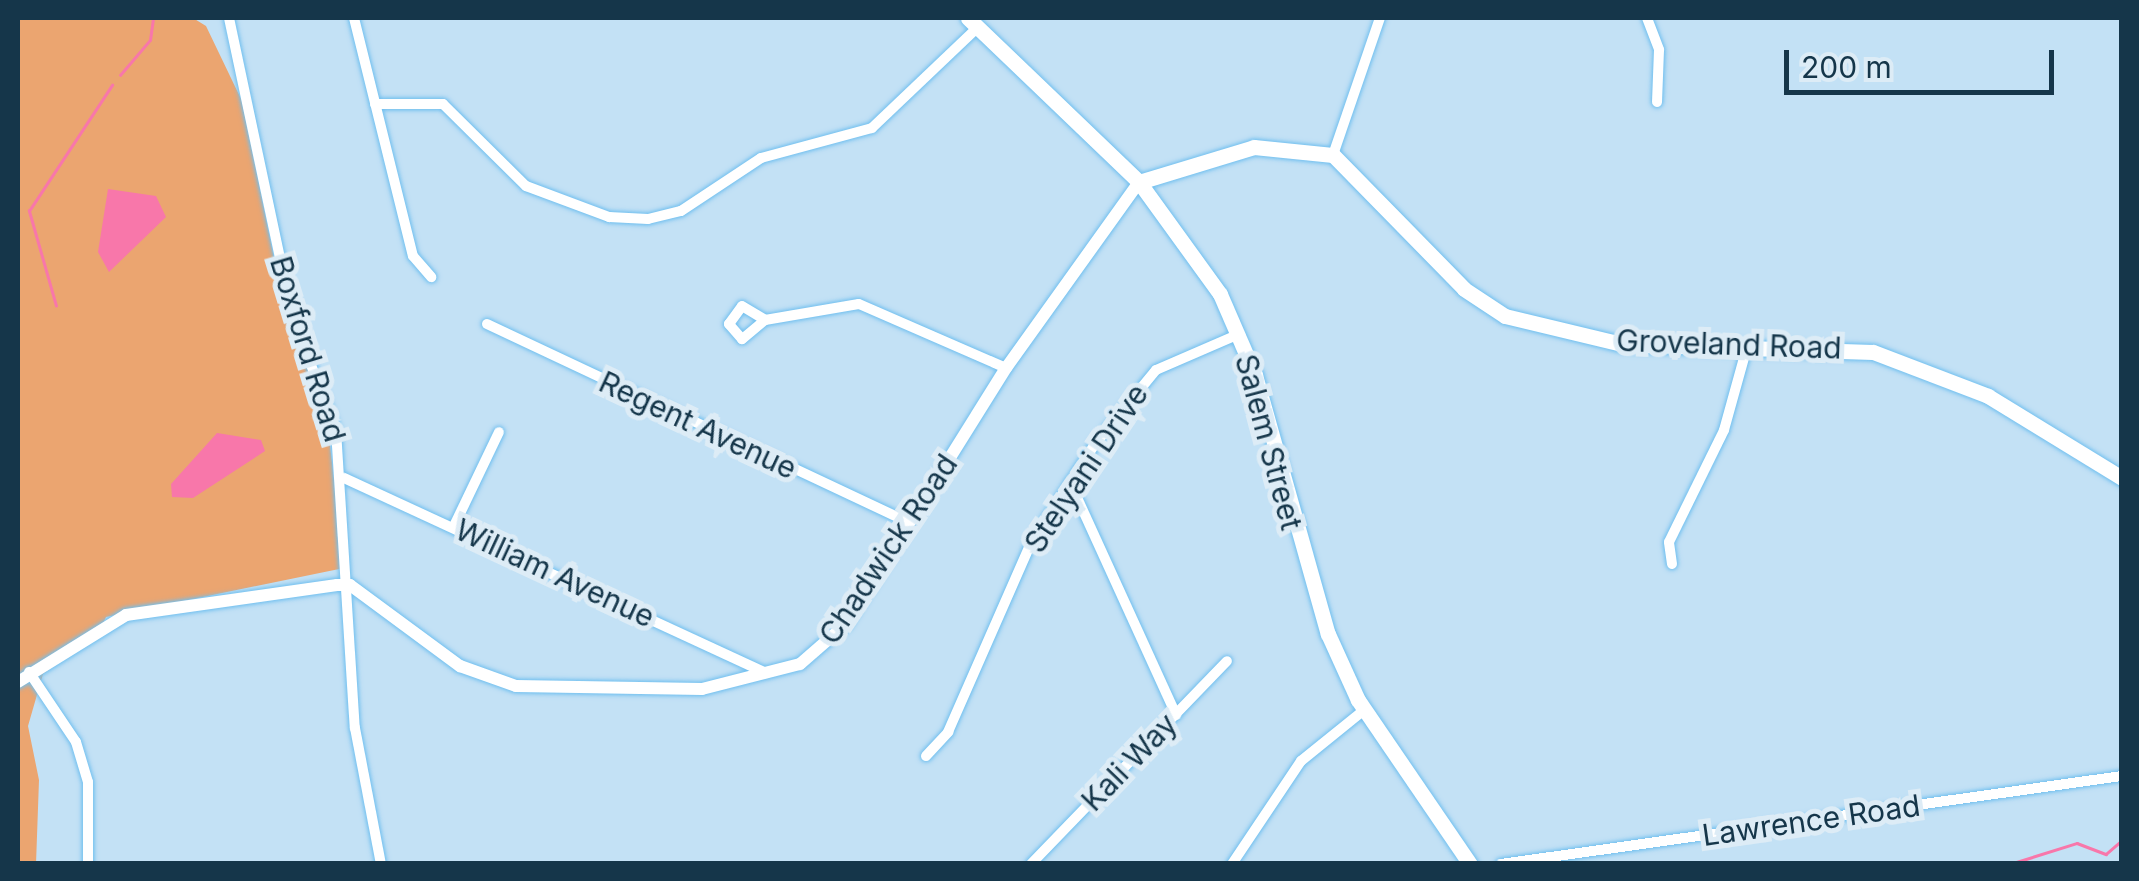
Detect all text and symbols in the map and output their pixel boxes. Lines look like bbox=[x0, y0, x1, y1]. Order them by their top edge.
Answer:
scale bar bbox=[1789, 30, 2059, 92]
text: 200 m bbox=[1801, 49, 1892, 85]
street label: Boxford Road bbox=[263, 252, 353, 446]
street label: Groveland Road bbox=[1616, 322, 1842, 366]
street label: Salem Street bbox=[1228, 350, 1310, 534]
street label: Regent Avenue bbox=[594, 364, 802, 486]
street label: Stelyani Drive bbox=[1017, 377, 1155, 559]
street label: Chadwick Road bbox=[811, 447, 965, 651]
street label: William Avenue bbox=[450, 511, 660, 635]
street label: Kali Way bbox=[1074, 706, 1184, 818]
street label: Lawrence Road bbox=[1700, 787, 1922, 853]

